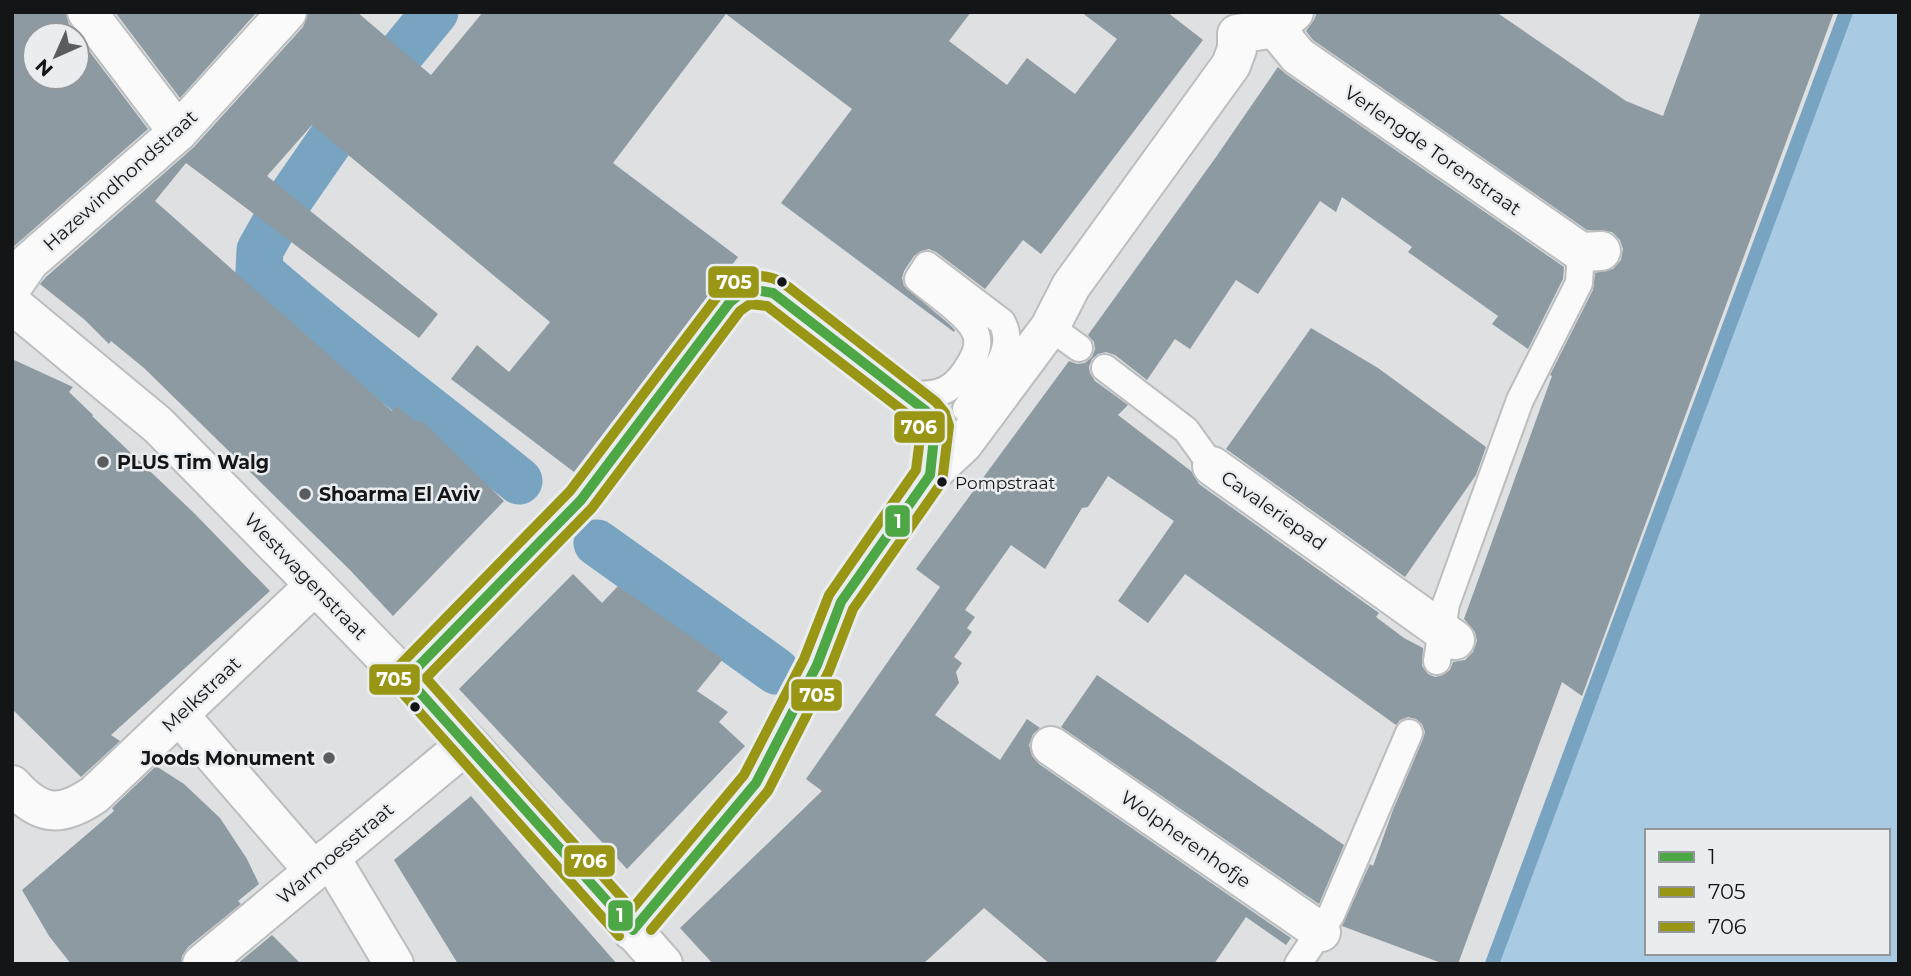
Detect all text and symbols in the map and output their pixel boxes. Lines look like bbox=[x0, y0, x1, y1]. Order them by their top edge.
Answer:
north arrow bbox=[21, 21, 91, 91]
text: N bbox=[31, 54, 58, 81]
street label: Verlengde Torenstraat bbox=[1340, 81, 1526, 220]
street label: Hazewindhondstraat bbox=[39, 105, 202, 256]
line badge: 705 bbox=[707, 265, 760, 299]
text: 705 bbox=[716, 271, 752, 294]
unlabelled marker bbox=[775, 275, 789, 289]
line badge: 706 bbox=[893, 410, 946, 444]
text: 706 bbox=[901, 416, 937, 439]
place label: PLUS Tim Walg bbox=[117, 451, 269, 474]
marker: PLUS Tim Walg bbox=[95, 454, 111, 470]
street label: Cavaleriepad bbox=[1217, 466, 1331, 555]
place label: Pompstraat bbox=[955, 473, 1056, 493]
marker: Pompstraat bbox=[935, 475, 949, 489]
place label: Shoarma El Aviv bbox=[319, 483, 480, 506]
marker: Shoarma El Aviv bbox=[297, 486, 313, 502]
line badge: 1 bbox=[884, 504, 911, 538]
street label: Westwagenstraat bbox=[239, 508, 372, 645]
text: 1 bbox=[894, 510, 902, 533]
street label: Melkstraat bbox=[157, 652, 246, 737]
line badge: 705 bbox=[368, 663, 421, 696]
text: 705 bbox=[376, 668, 412, 691]
line badge: 705 bbox=[790, 678, 843, 712]
text: 705 bbox=[799, 684, 835, 707]
unlabelled marker bbox=[408, 700, 422, 714]
place label: Joods Monument bbox=[140, 747, 315, 770]
marker: Joods Monument bbox=[321, 750, 337, 766]
street label: Wolpherenhofje bbox=[1116, 786, 1255, 893]
street label: Warmoesstraat bbox=[272, 798, 399, 909]
legend bbox=[1645, 829, 1890, 955]
line badge: 706 bbox=[563, 844, 616, 878]
text: 1 bbox=[1708, 844, 1716, 869]
text: 706 bbox=[571, 850, 607, 873]
text: 705 bbox=[1708, 879, 1746, 904]
line badge: 1 bbox=[607, 899, 634, 932]
text: 1 bbox=[616, 904, 624, 927]
text: 706 bbox=[1708, 914, 1747, 939]

